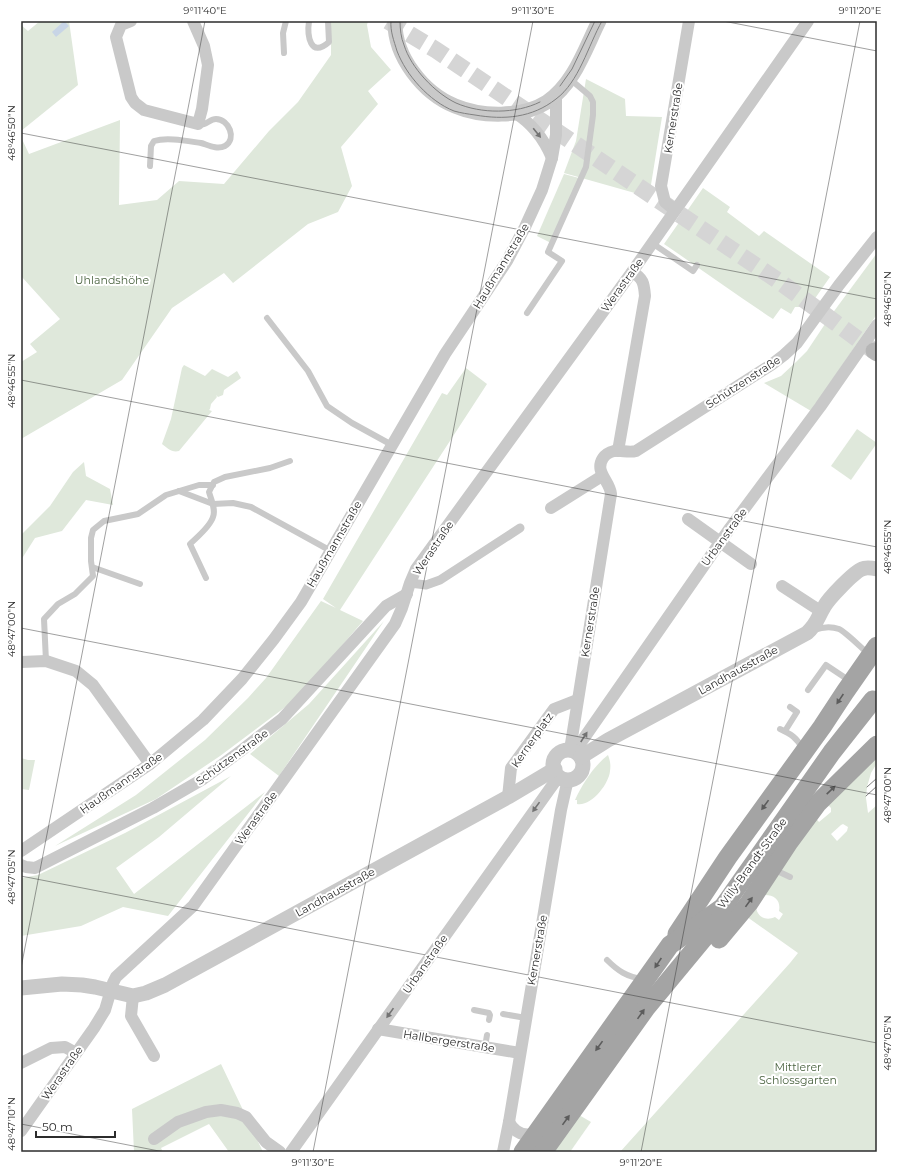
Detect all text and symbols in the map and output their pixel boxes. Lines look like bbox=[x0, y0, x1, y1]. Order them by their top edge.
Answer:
text: 9°11'40"E bbox=[183, 4, 227, 17]
text: 9°11'30"E bbox=[512, 4, 555, 17]
text: 9°11'20"E bbox=[839, 4, 882, 17]
street label: Kernerstraße bbox=[661, 81, 686, 154]
text: 48°46'50"N bbox=[5, 105, 18, 161]
one-way arrow bbox=[533, 127, 542, 138]
street label: Haußmannstraße bbox=[470, 220, 532, 311]
street label: Werastraße bbox=[598, 255, 646, 315]
text: 48°46'50"N bbox=[881, 271, 894, 327]
park label: Uhlandshöhe bbox=[75, 273, 149, 287]
street label: Schützenstraße bbox=[703, 353, 783, 411]
text: 48°46'55"N bbox=[5, 354, 18, 408]
street label: Haußmannstraße bbox=[304, 498, 365, 590]
street label: Urbanstraße bbox=[698, 505, 750, 569]
street label: Werastraße bbox=[410, 518, 457, 578]
text: 48°46'55"N bbox=[881, 520, 894, 574]
street label: Kernerstraße bbox=[578, 585, 603, 658]
text: 48°47'00"N bbox=[5, 601, 18, 657]
street label: Landhausstraße bbox=[696, 642, 781, 698]
one-way arrow bbox=[836, 694, 844, 704]
street label: Kernerplatz bbox=[508, 709, 556, 770]
street label: Schützenstraße bbox=[193, 726, 271, 788]
one-way arrow bbox=[580, 732, 588, 743]
street label: Haußmannstraße bbox=[77, 749, 165, 817]
text: 48°47'00"N bbox=[881, 767, 894, 823]
one-way arrow bbox=[826, 785, 836, 795]
street label: Werastraße bbox=[232, 788, 280, 848]
one-way arrow bbox=[761, 800, 769, 810]
one-way arrow bbox=[532, 802, 540, 813]
street label: Willy-Brandt-Straße bbox=[714, 815, 790, 911]
text: 48°47'05"N bbox=[5, 849, 18, 905]
street label: Landhausstraße bbox=[293, 864, 378, 920]
one-way arrow bbox=[745, 897, 753, 907]
street label: Kernerstraße bbox=[524, 913, 550, 986]
street label: Urbanstraße bbox=[400, 932, 451, 996]
one-way arrow bbox=[654, 957, 662, 968]
one-way arrow bbox=[386, 1008, 394, 1018]
one-way arrow bbox=[637, 1009, 645, 1020]
text: 48°47'05"N bbox=[881, 1015, 894, 1071]
street label: Hallbergerstraße bbox=[402, 1027, 496, 1055]
one-way arrow bbox=[595, 1040, 603, 1051]
street label: Werastraße bbox=[38, 1043, 86, 1103]
park label: Mittlerer Schlossgarten bbox=[759, 1060, 837, 1087]
text: 48°47'10"N bbox=[5, 1097, 18, 1151]
scale bar bbox=[36, 1113, 115, 1139]
one-way arrow bbox=[562, 1115, 570, 1126]
text: 50 m bbox=[42, 1119, 73, 1134]
text: 9°11'30"E bbox=[292, 1156, 335, 1169]
text: 9°11'20"E bbox=[620, 1156, 663, 1169]

